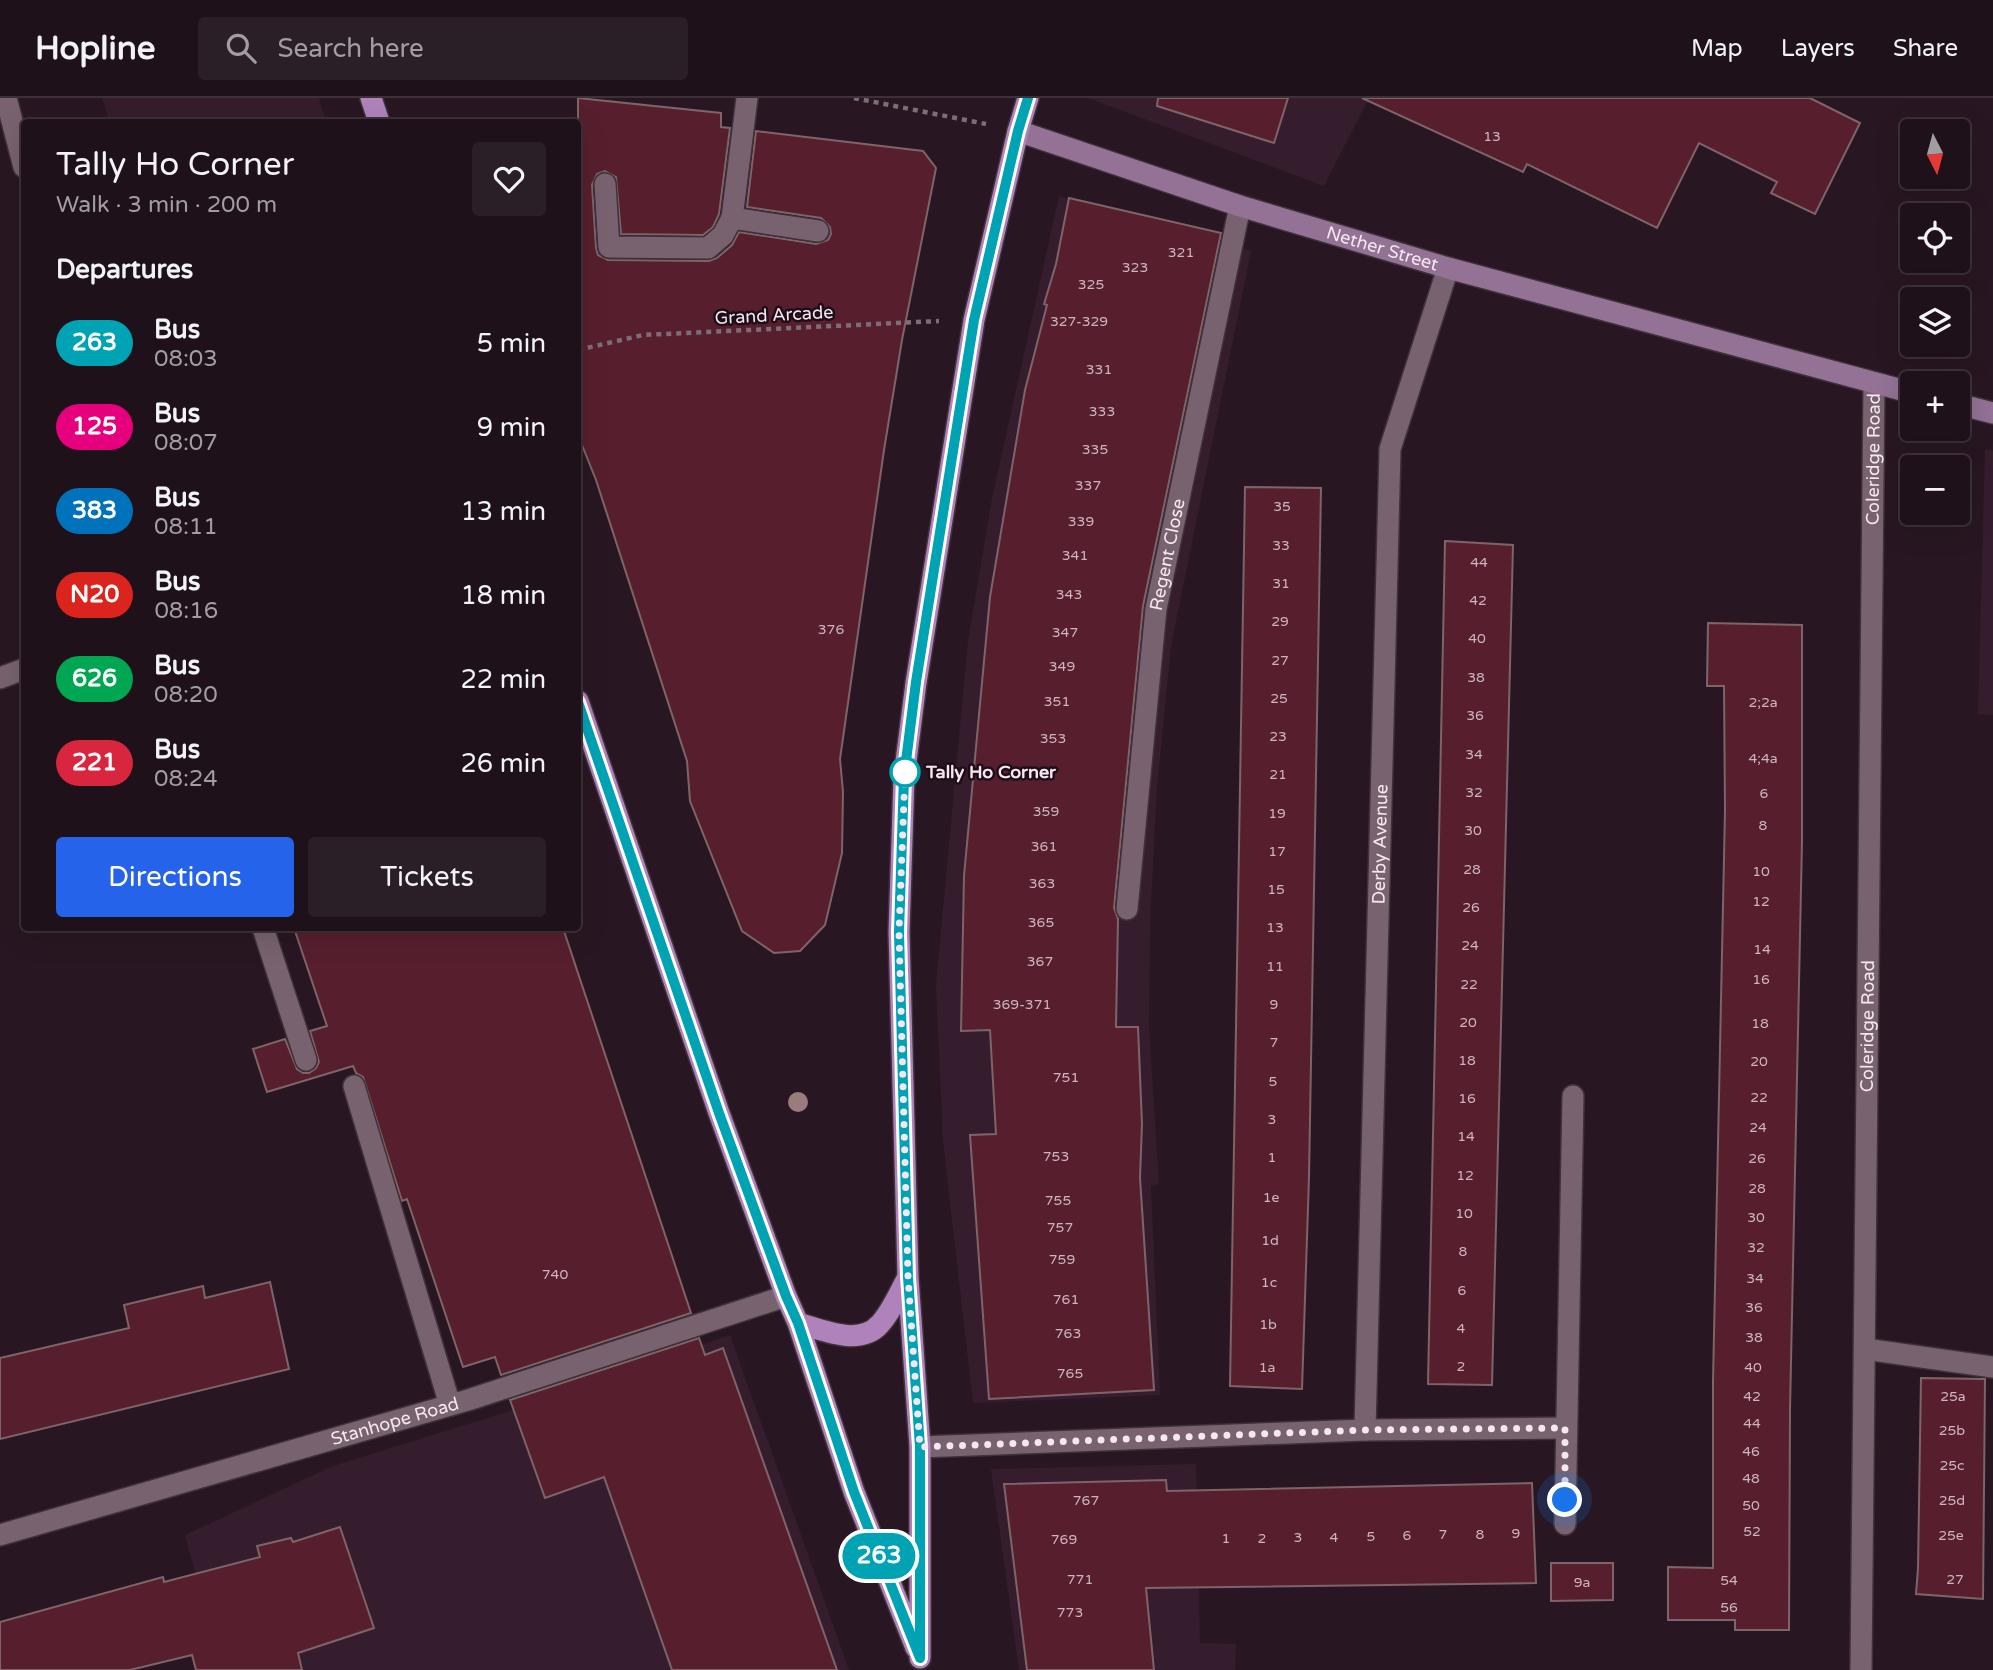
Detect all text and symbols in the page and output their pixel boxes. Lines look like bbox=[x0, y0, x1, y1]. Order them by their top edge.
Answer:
search box bbox=[198, 17, 688, 80]
text: Hopline bbox=[35, 29, 156, 68]
icon: search bbox=[222, 29, 260, 67]
text: Search here bbox=[278, 33, 424, 64]
text: Map bbox=[1691, 34, 1743, 63]
text: Layers bbox=[1781, 34, 1855, 63]
text: Share bbox=[1893, 34, 1958, 63]
north arrow bbox=[1900, 119, 1970, 189]
map controls bbox=[1900, 119, 1970, 525]
house number: 13 bbox=[1483, 128, 1501, 145]
button: heart bbox=[472, 142, 546, 216]
text: Tally Ho Corner bbox=[56, 145, 294, 184]
text: Walk · 3 min · 200 m bbox=[56, 191, 277, 219]
button: locate bbox=[1900, 203, 1970, 273]
street label: Nether Street bbox=[1324, 221, 1441, 276]
house number: 321 bbox=[1168, 244, 1194, 261]
text: Departures bbox=[56, 254, 193, 285]
house number: 323 bbox=[1122, 259, 1148, 276]
house number: 325 bbox=[1078, 276, 1104, 293]
button: layers bbox=[1900, 287, 1970, 357]
street label: Grand Arcade bbox=[714, 301, 834, 329]
house number: 327-329 bbox=[1050, 313, 1108, 330]
text: Bus bbox=[154, 314, 200, 345]
text: 263 bbox=[72, 328, 117, 357]
text: 5 min bbox=[477, 328, 546, 359]
text: 08:03 bbox=[154, 345, 218, 373]
house number: 331 bbox=[1086, 361, 1112, 378]
button: + bbox=[1900, 371, 1970, 441]
street label: Coleridge Road bbox=[1862, 393, 1885, 525]
text: Bus bbox=[154, 398, 200, 429]
house number: 333 bbox=[1089, 403, 1115, 420]
text: 125 bbox=[72, 412, 117, 441]
text: 9 min bbox=[477, 412, 546, 443]
text: 08:07 bbox=[154, 429, 218, 457]
house number: 335 bbox=[1082, 441, 1108, 458]
button: − bbox=[1900, 455, 1970, 525]
house number: 337 bbox=[1075, 477, 1101, 494]
text: Bus bbox=[154, 482, 200, 513]
text: 383 bbox=[72, 496, 117, 525]
text: 13 min bbox=[460, 496, 546, 527]
street label: Regent Close bbox=[1145, 497, 1190, 612]
house number: 35 bbox=[1273, 498, 1291, 515]
text: 08:11 bbox=[154, 513, 218, 541]
house number: 339 bbox=[1068, 513, 1094, 530]
house number: 33 bbox=[1272, 537, 1290, 554]
house number: 341 bbox=[1062, 547, 1088, 564]
house number: 44 bbox=[1470, 554, 1488, 571]
text: Bus bbox=[154, 566, 201, 597]
house number: 31 bbox=[1272, 575, 1290, 592]
text: N20 bbox=[70, 580, 119, 609]
text: 18 min bbox=[460, 580, 546, 611]
house number: 343 bbox=[1056, 586, 1082, 603]
house number: 42 bbox=[1469, 592, 1487, 609]
text: 08:16 bbox=[154, 597, 218, 625]
house number: 29 bbox=[1271, 613, 1289, 630]
house number: 376 bbox=[818, 621, 844, 638]
house number: 347 bbox=[1052, 624, 1078, 641]
house number: 40 bbox=[1468, 630, 1486, 647]
text: Bus bbox=[154, 650, 200, 681]
house number: 27 bbox=[1271, 652, 1289, 669]
house number: 349 bbox=[1049, 658, 1075, 675]
text: 626 bbox=[72, 664, 117, 693]
text: 22 min bbox=[460, 664, 546, 695]
house number: 38 bbox=[1467, 669, 1485, 686]
text: 08:20 bbox=[154, 681, 218, 709]
house number: 25 bbox=[1270, 690, 1288, 707]
house number: 351 bbox=[1044, 693, 1070, 710]
house number: 2;2a bbox=[1748, 694, 1778, 711]
house number: 36 bbox=[1466, 707, 1484, 724]
house number: 23 bbox=[1269, 728, 1287, 745]
house number: 353 bbox=[1040, 730, 1066, 747]
text: Bus bbox=[154, 734, 200, 765]
house number: 34 bbox=[1465, 746, 1483, 763]
text: 221 bbox=[72, 748, 117, 777]
text: 26 min bbox=[460, 748, 546, 779]
house number: 4;4a bbox=[1748, 750, 1778, 767]
marker: Tally Ho Corner bbox=[890, 757, 920, 787]
place label: Tally Ho Corner bbox=[925, 761, 1057, 783]
text: 08:24 bbox=[154, 765, 218, 793]
house number: 21 bbox=[1269, 766, 1287, 783]
street label: Derby Avenue bbox=[1367, 784, 1392, 905]
house number: 32 bbox=[1465, 784, 1483, 801]
house number: 6 bbox=[1760, 785, 1769, 802]
house number: 359 bbox=[1033, 803, 1059, 820]
house number: 19 bbox=[1268, 805, 1286, 822]
house number: 8 bbox=[1759, 817, 1768, 834]
house number: 30 bbox=[1464, 822, 1482, 839]
button: Directions bbox=[56, 837, 294, 917]
button: Tickets bbox=[308, 837, 546, 917]
house number: 361 bbox=[1031, 838, 1057, 855]
house number: 17 bbox=[1268, 843, 1286, 860]
house number: 28 bbox=[1463, 861, 1481, 878]
house number: 10 bbox=[1752, 863, 1770, 880]
house number: 363 bbox=[1029, 875, 1055, 892]
house number: 15 bbox=[1267, 881, 1285, 898]
house number: 12 bbox=[1752, 893, 1770, 910]
house number: 26 bbox=[1462, 899, 1480, 916]
house number: 365 bbox=[1028, 914, 1054, 931]
house number: 13 bbox=[1266, 919, 1284, 936]
house number: 24 bbox=[1461, 937, 1479, 954]
house number: 14 bbox=[1753, 941, 1771, 958]
house number: 367 bbox=[1027, 953, 1053, 970]
house number: 11 bbox=[1266, 958, 1284, 975]
street label: Coleridge Road bbox=[1856, 960, 1879, 1092]
house number: 16 bbox=[1752, 971, 1770, 988]
house number: 22 bbox=[1460, 976, 1478, 993]
house number: 369-371 bbox=[993, 996, 1051, 1013]
house number: 9 bbox=[1270, 996, 1278, 1013]
house number: 20 bbox=[1459, 1014, 1477, 1031]
house number: 18 bbox=[1751, 1015, 1769, 1032]
house number: 7 bbox=[1270, 1034, 1278, 1051]
house number: 18 bbox=[1458, 1052, 1476, 1069]
house number: 20 bbox=[1750, 1053, 1768, 1070]
house number: 751 bbox=[1053, 1069, 1079, 1086]
house number: 5 bbox=[1269, 1073, 1277, 1090]
house number: 22 bbox=[1750, 1089, 1768, 1106]
house number: 16 bbox=[1458, 1090, 1476, 1107]
house number: 3 bbox=[1268, 1111, 1276, 1128]
house number: 24 bbox=[1749, 1119, 1767, 1136]
house number: 14 bbox=[1457, 1128, 1475, 1145]
house number: 753 bbox=[1043, 1148, 1069, 1165]
house number: 1 bbox=[1268, 1149, 1276, 1166]
house number: 26 bbox=[1748, 1150, 1766, 1167]
house number: 12 bbox=[1456, 1167, 1474, 1184]
house number: 28 bbox=[1748, 1180, 1766, 1197]
house number: 1e bbox=[1263, 1189, 1279, 1206]
house number: 755 bbox=[1045, 1192, 1071, 1209]
house number: 10 bbox=[1455, 1205, 1473, 1222]
house number: 30 bbox=[1747, 1209, 1765, 1226]
house number: 757 bbox=[1047, 1219, 1073, 1236]
house number: 1d bbox=[1261, 1232, 1279, 1249]
house number: 32 bbox=[1747, 1239, 1765, 1256]
house number: 8 bbox=[1459, 1243, 1468, 1260]
house number: 759 bbox=[1049, 1251, 1075, 1268]
house number: 740 bbox=[542, 1266, 568, 1283]
house number: 34 bbox=[1746, 1270, 1764, 1287]
house number: 1c bbox=[1261, 1274, 1277, 1291]
house number: 6 bbox=[1458, 1282, 1467, 1299]
house number: 761 bbox=[1053, 1291, 1079, 1308]
house number: 36 bbox=[1745, 1299, 1763, 1316]
house number: 1b bbox=[1259, 1316, 1277, 1333]
house number: 4 bbox=[1457, 1320, 1466, 1337]
house number: 763 bbox=[1055, 1325, 1081, 1342]
house number: 38 bbox=[1745, 1329, 1763, 1346]
house number: 2 bbox=[1457, 1358, 1465, 1375]
house number: 1a bbox=[1259, 1359, 1275, 1376]
house number: 40 bbox=[1744, 1359, 1762, 1376]
house number: 765 bbox=[1057, 1365, 1083, 1382]
house number: 42 bbox=[1743, 1388, 1761, 1405]
house number: 25a bbox=[1940, 1388, 1966, 1405]
street label: Stanhope Road bbox=[328, 1392, 461, 1450]
house number: 44 bbox=[1743, 1415, 1761, 1432]
house number: 25b bbox=[1939, 1422, 1965, 1439]
house number: 46 bbox=[1742, 1443, 1760, 1460]
house number: 25c bbox=[1939, 1457, 1965, 1474]
house number: 48 bbox=[1742, 1470, 1760, 1487]
your location bbox=[1547, 1482, 1582, 1517]
house number: 767 bbox=[1073, 1492, 1099, 1509]
house number: 25d bbox=[1939, 1492, 1965, 1509]
house number: 50 bbox=[1742, 1497, 1760, 1514]
house number: 52 bbox=[1743, 1523, 1761, 1540]
house number: 9 bbox=[1512, 1525, 1520, 1542]
house number: 7 bbox=[1439, 1526, 1447, 1543]
house number: 8 bbox=[1476, 1526, 1485, 1543]
house number: 6 bbox=[1403, 1527, 1412, 1544]
house number: 25e bbox=[1938, 1527, 1964, 1544]
house number: 5 bbox=[1367, 1528, 1375, 1545]
house number: 3 bbox=[1294, 1529, 1302, 1546]
house number: 4 bbox=[1330, 1529, 1339, 1546]
house number: 1 bbox=[1222, 1530, 1230, 1547]
house number: 2 bbox=[1258, 1530, 1266, 1547]
house number: 769 bbox=[1051, 1531, 1077, 1548]
line badge: 263 bbox=[839, 1533, 919, 1579]
text: 263 bbox=[856, 1541, 902, 1570]
house number: 771 bbox=[1067, 1571, 1093, 1588]
house number: 27 bbox=[1946, 1571, 1964, 1588]
house number: 54 bbox=[1720, 1572, 1738, 1589]
house number: 9a bbox=[1574, 1574, 1590, 1591]
house number: 56 bbox=[1720, 1599, 1738, 1616]
house number: 773 bbox=[1057, 1604, 1083, 1621]

